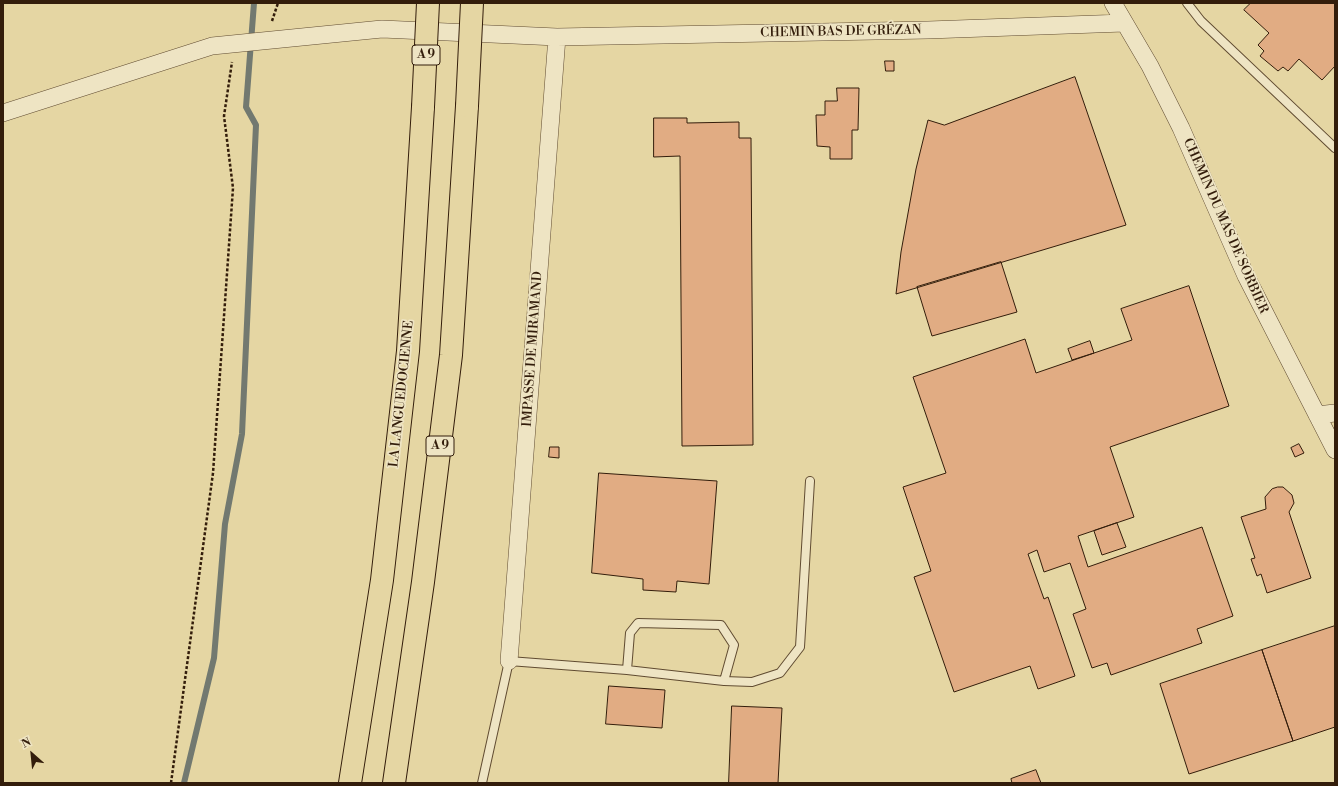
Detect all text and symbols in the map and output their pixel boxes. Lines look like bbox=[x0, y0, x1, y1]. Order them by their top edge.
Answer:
street label: CHEMIN BAS DE GRÉZAN bbox=[760, 23, 922, 41]
road number: A 9 bbox=[412, 45, 440, 65]
street label: CHEMIN DU MAS DE SORBIER bbox=[1179, 136, 1271, 316]
street label: IMPASSE DE MIRAMAND bbox=[520, 271, 546, 427]
street label: LA LANGUEDOCIENNE bbox=[387, 320, 417, 468]
road number: A 9 bbox=[426, 436, 454, 456]
north arrow bbox=[12, 734, 52, 774]
text: N bbox=[19, 735, 34, 752]

